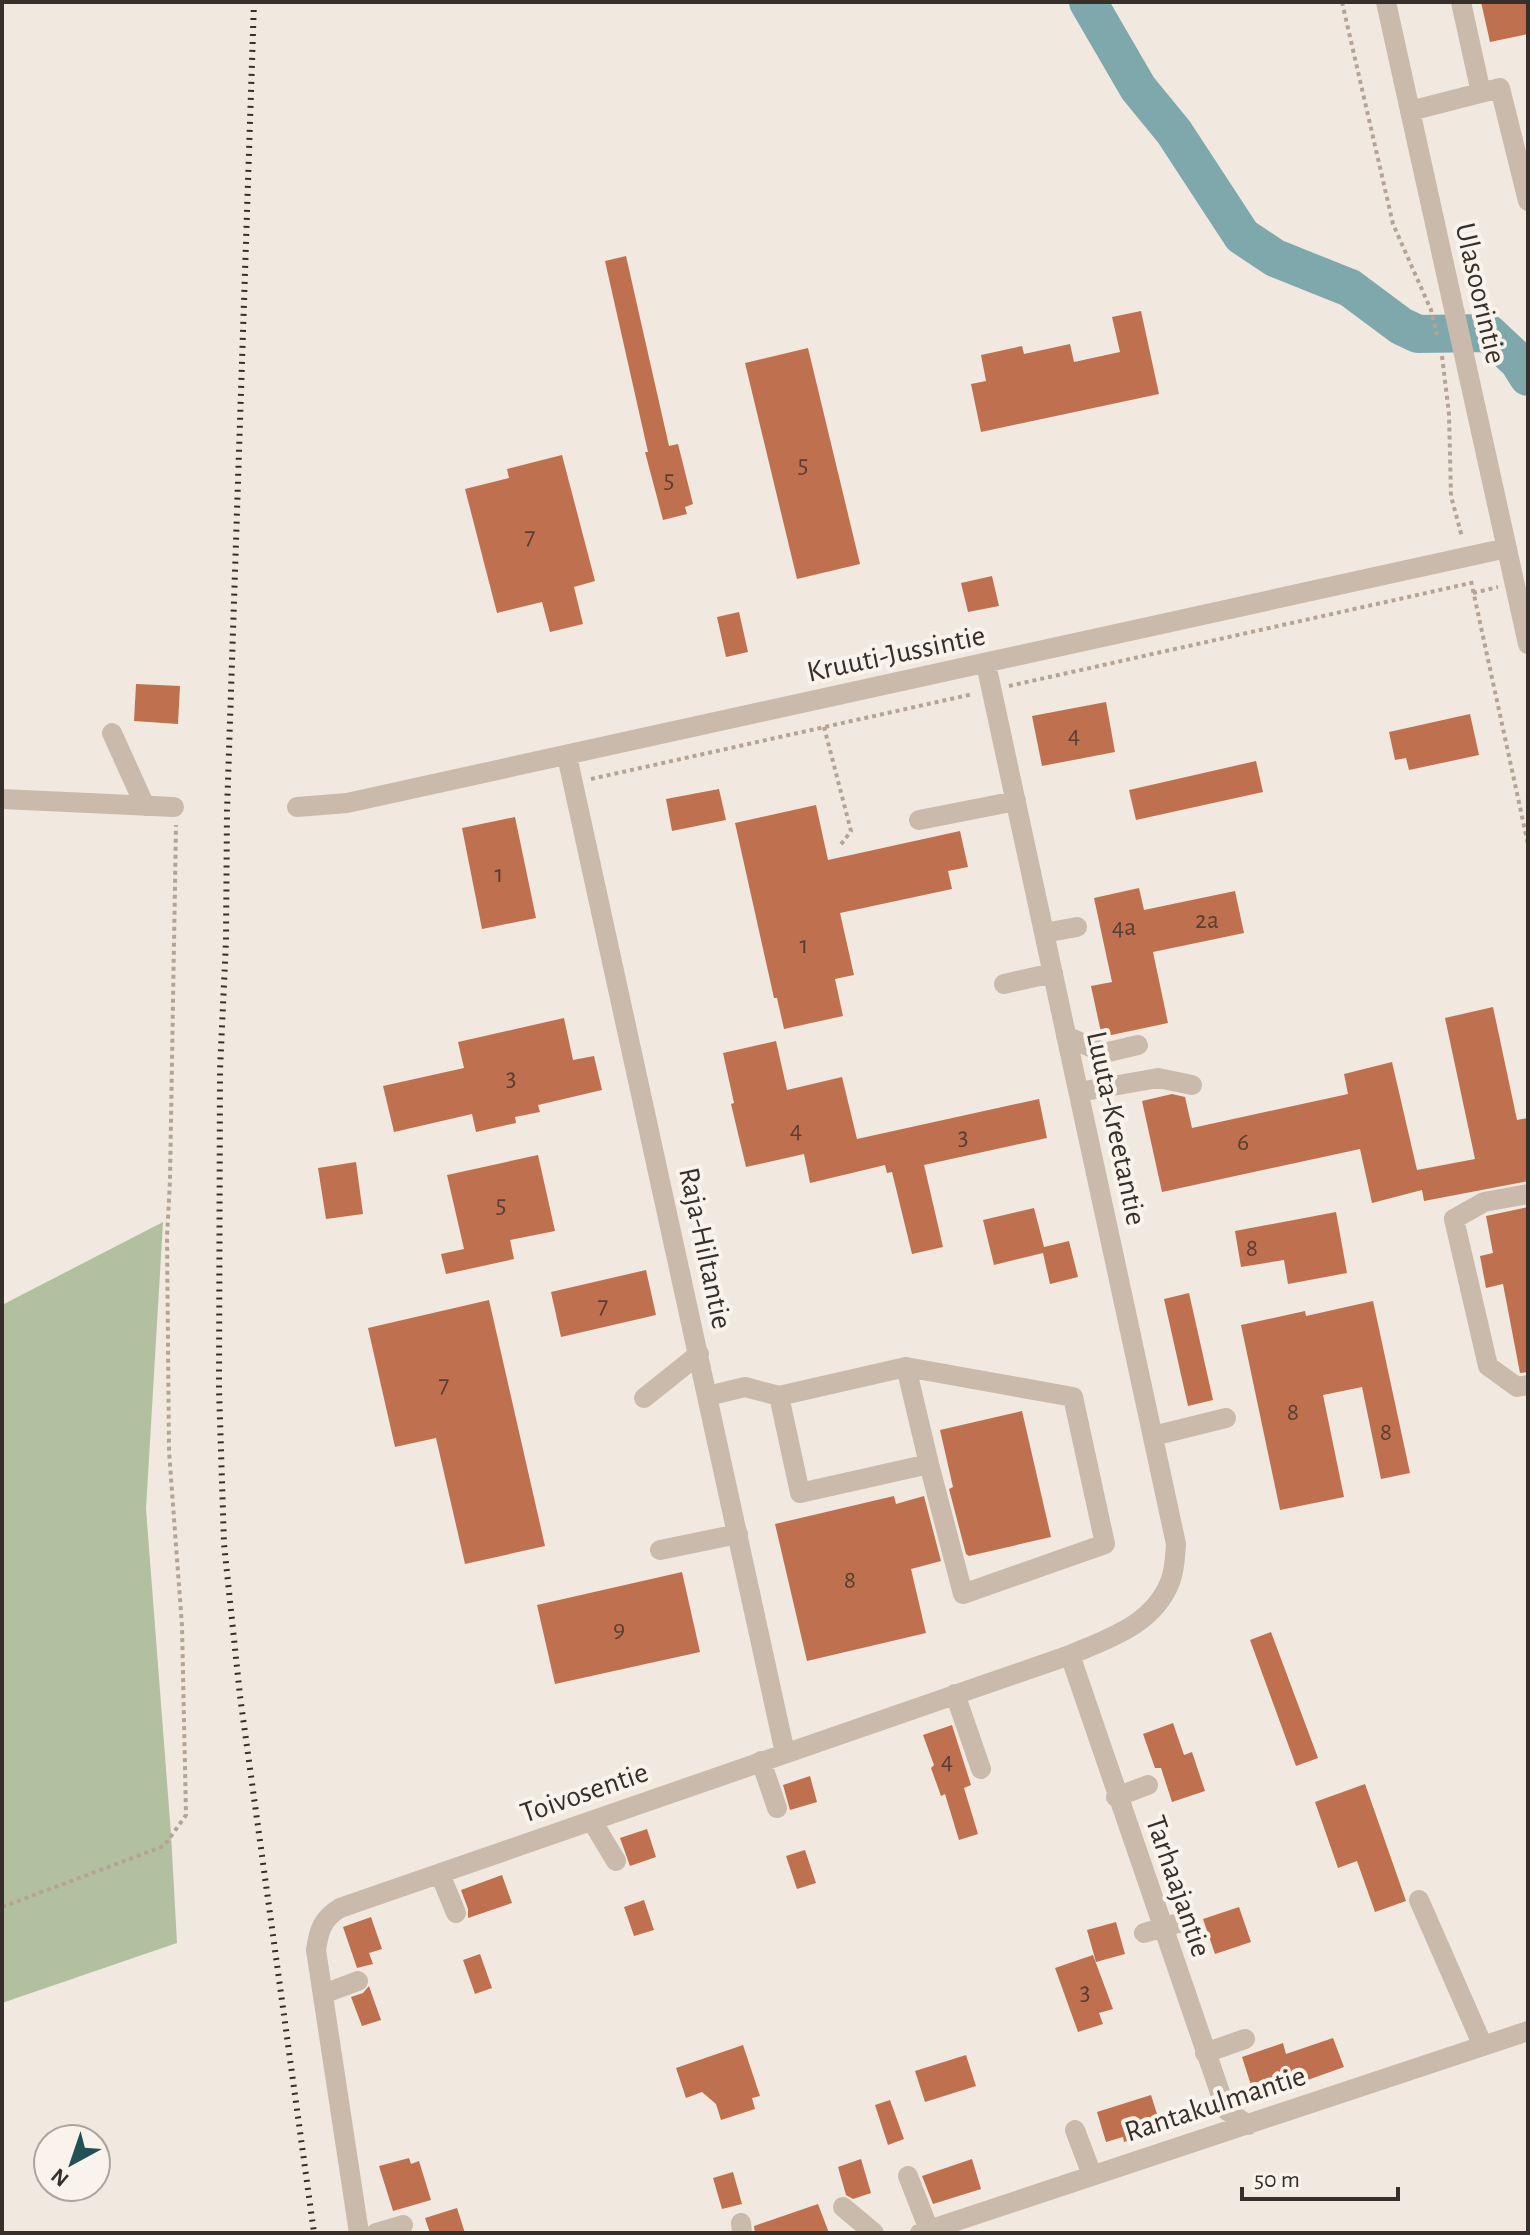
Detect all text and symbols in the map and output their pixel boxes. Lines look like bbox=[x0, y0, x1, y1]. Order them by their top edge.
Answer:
street label: Ulasoorintie bbox=[1449, 220, 1511, 366]
house number: 5 bbox=[798, 451, 808, 477]
house number: 5 bbox=[664, 466, 674, 492]
house number: 7 bbox=[525, 523, 536, 549]
street label: Kruuti-Jussintie bbox=[804, 620, 988, 688]
house number: 4 bbox=[1068, 722, 1080, 748]
house number: 1 bbox=[495, 861, 503, 887]
house number: 2a bbox=[1195, 907, 1219, 933]
house number: 4a bbox=[1112, 914, 1136, 940]
house number: 1 bbox=[800, 932, 808, 958]
street label: Luuta-Kreetantie bbox=[1081, 1028, 1151, 1228]
house number: 3 bbox=[506, 1065, 516, 1091]
house number: 4 bbox=[790, 1117, 802, 1143]
house number: 3 bbox=[958, 1124, 968, 1150]
house number: 6 bbox=[1237, 1129, 1249, 1155]
street label: Raja-Hiltantie bbox=[673, 1165, 737, 1332]
house number: 5 bbox=[496, 1191, 506, 1217]
house number: 8 bbox=[1246, 1235, 1258, 1261]
house number: 7 bbox=[598, 1292, 609, 1318]
house number: 7 bbox=[439, 1371, 450, 1397]
house number: 8 bbox=[1287, 1399, 1299, 1425]
house number: 8 bbox=[1380, 1419, 1392, 1445]
house number: 8 bbox=[844, 1567, 856, 1593]
house number: 9 bbox=[613, 1616, 625, 1642]
house number: 4 bbox=[941, 1748, 953, 1774]
street label: Toivosentie bbox=[517, 1757, 652, 1829]
street label: Tarhaajantie bbox=[1140, 1812, 1216, 1961]
house number: 3 bbox=[1080, 1979, 1090, 2005]
street label: Rantakulmantie bbox=[1121, 2061, 1310, 2147]
north arrow bbox=[32, 2123, 112, 2203]
scale bar bbox=[1242, 2151, 1398, 2201]
text: N bbox=[47, 2164, 73, 2191]
text: 50 m bbox=[1254, 2168, 1300, 2192]

